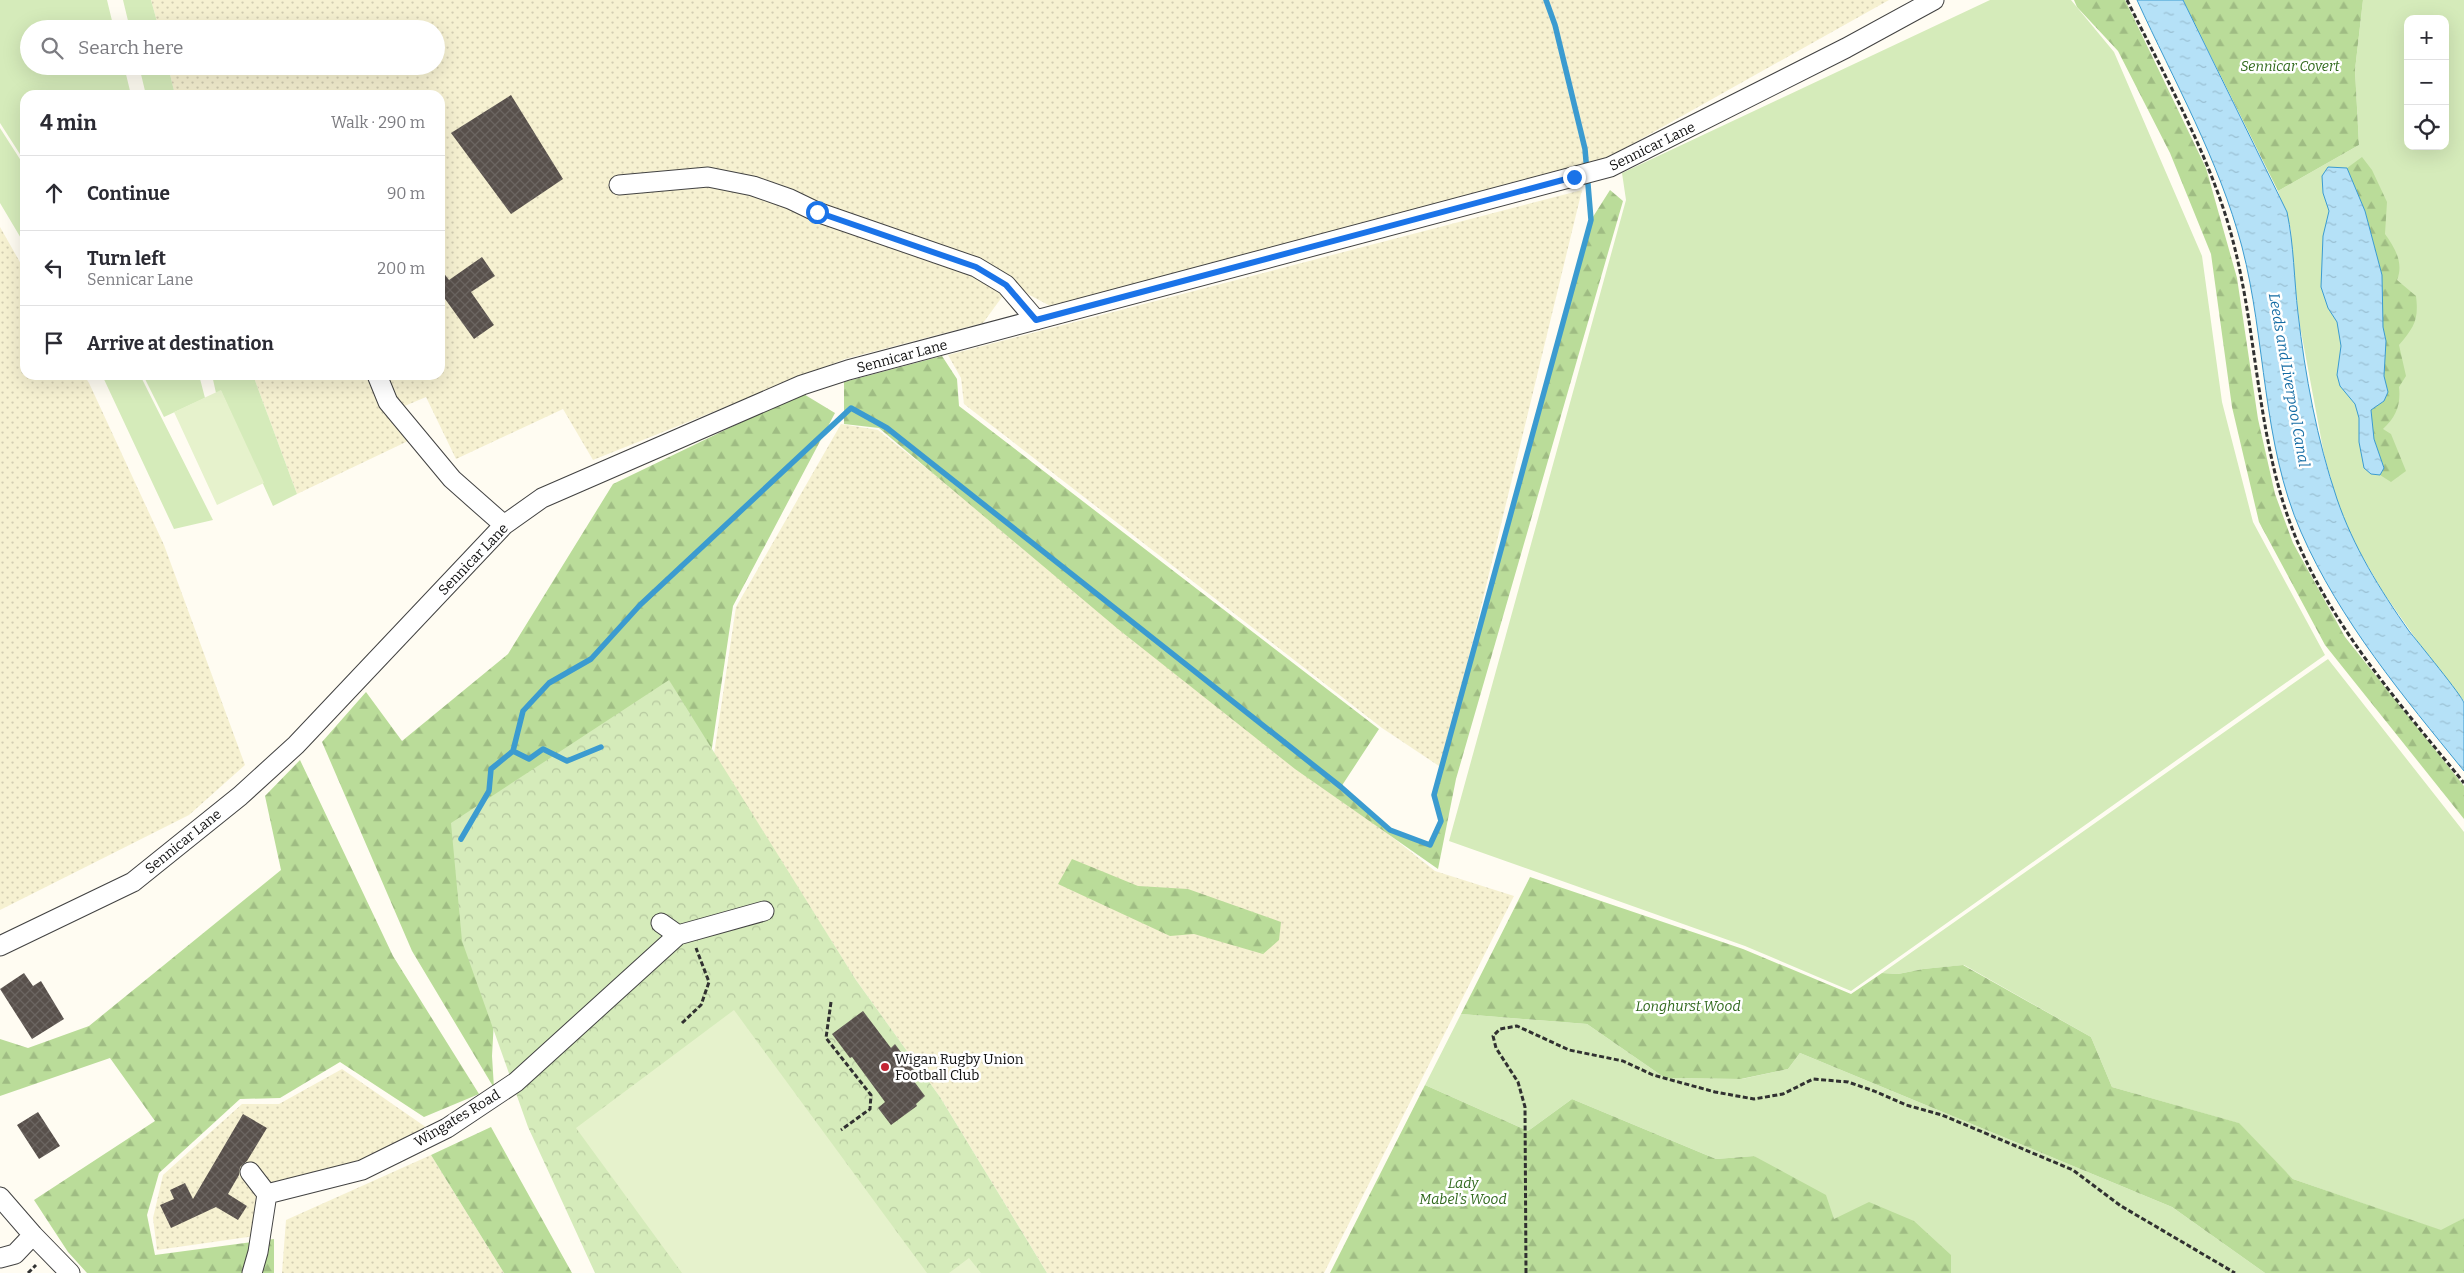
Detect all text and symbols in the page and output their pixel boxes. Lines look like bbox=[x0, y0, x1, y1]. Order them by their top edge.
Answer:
map controls bbox=[2404, 15, 2449, 150]
button: + bbox=[2404, 15, 2449, 60]
search box bbox=[20, 20, 445, 75]
icon: search bbox=[38, 34, 66, 62]
text: Search here bbox=[78, 36, 183, 59]
park label: Sennicar Covert bbox=[2240, 58, 2341, 75]
button: − bbox=[2404, 60, 2449, 105]
button: locate bbox=[2404, 105, 2449, 150]
text: 4 min bbox=[40, 110, 97, 136]
text: Walk · 290 m bbox=[331, 113, 425, 132]
street label: Sennicar Lane bbox=[1607, 118, 1698, 174]
route end bbox=[1563, 166, 1586, 189]
icon: ahead bbox=[40, 179, 68, 207]
text: Continue bbox=[87, 182, 170, 205]
text: 90 m bbox=[387, 184, 425, 203]
route start bbox=[806, 201, 829, 224]
text: Turn left bbox=[87, 247, 166, 270]
icon: left bbox=[40, 254, 68, 282]
text: 200 m bbox=[377, 259, 425, 278]
text: Sennicar Lane bbox=[87, 270, 193, 289]
water label: Leeds and Liverpool Canal bbox=[2265, 292, 2313, 468]
icon: arrive bbox=[40, 329, 68, 357]
text: Arrive at destination bbox=[87, 332, 274, 355]
street label: Sennicar Lane bbox=[855, 336, 949, 377]
street label: Sennicar Lane bbox=[435, 520, 512, 599]
street label: Sennicar Lane bbox=[142, 805, 225, 877]
park label: Longhurst Wood bbox=[1635, 998, 1741, 1015]
place label: Wigan Rugby Union Football Club bbox=[895, 1051, 1024, 1084]
marker: Wigan Rugby Union Football Club bbox=[879, 1061, 891, 1073]
street label: Wingates Road bbox=[411, 1086, 503, 1151]
park label: Lady Mabel's Wood bbox=[1419, 1175, 1507, 1208]

